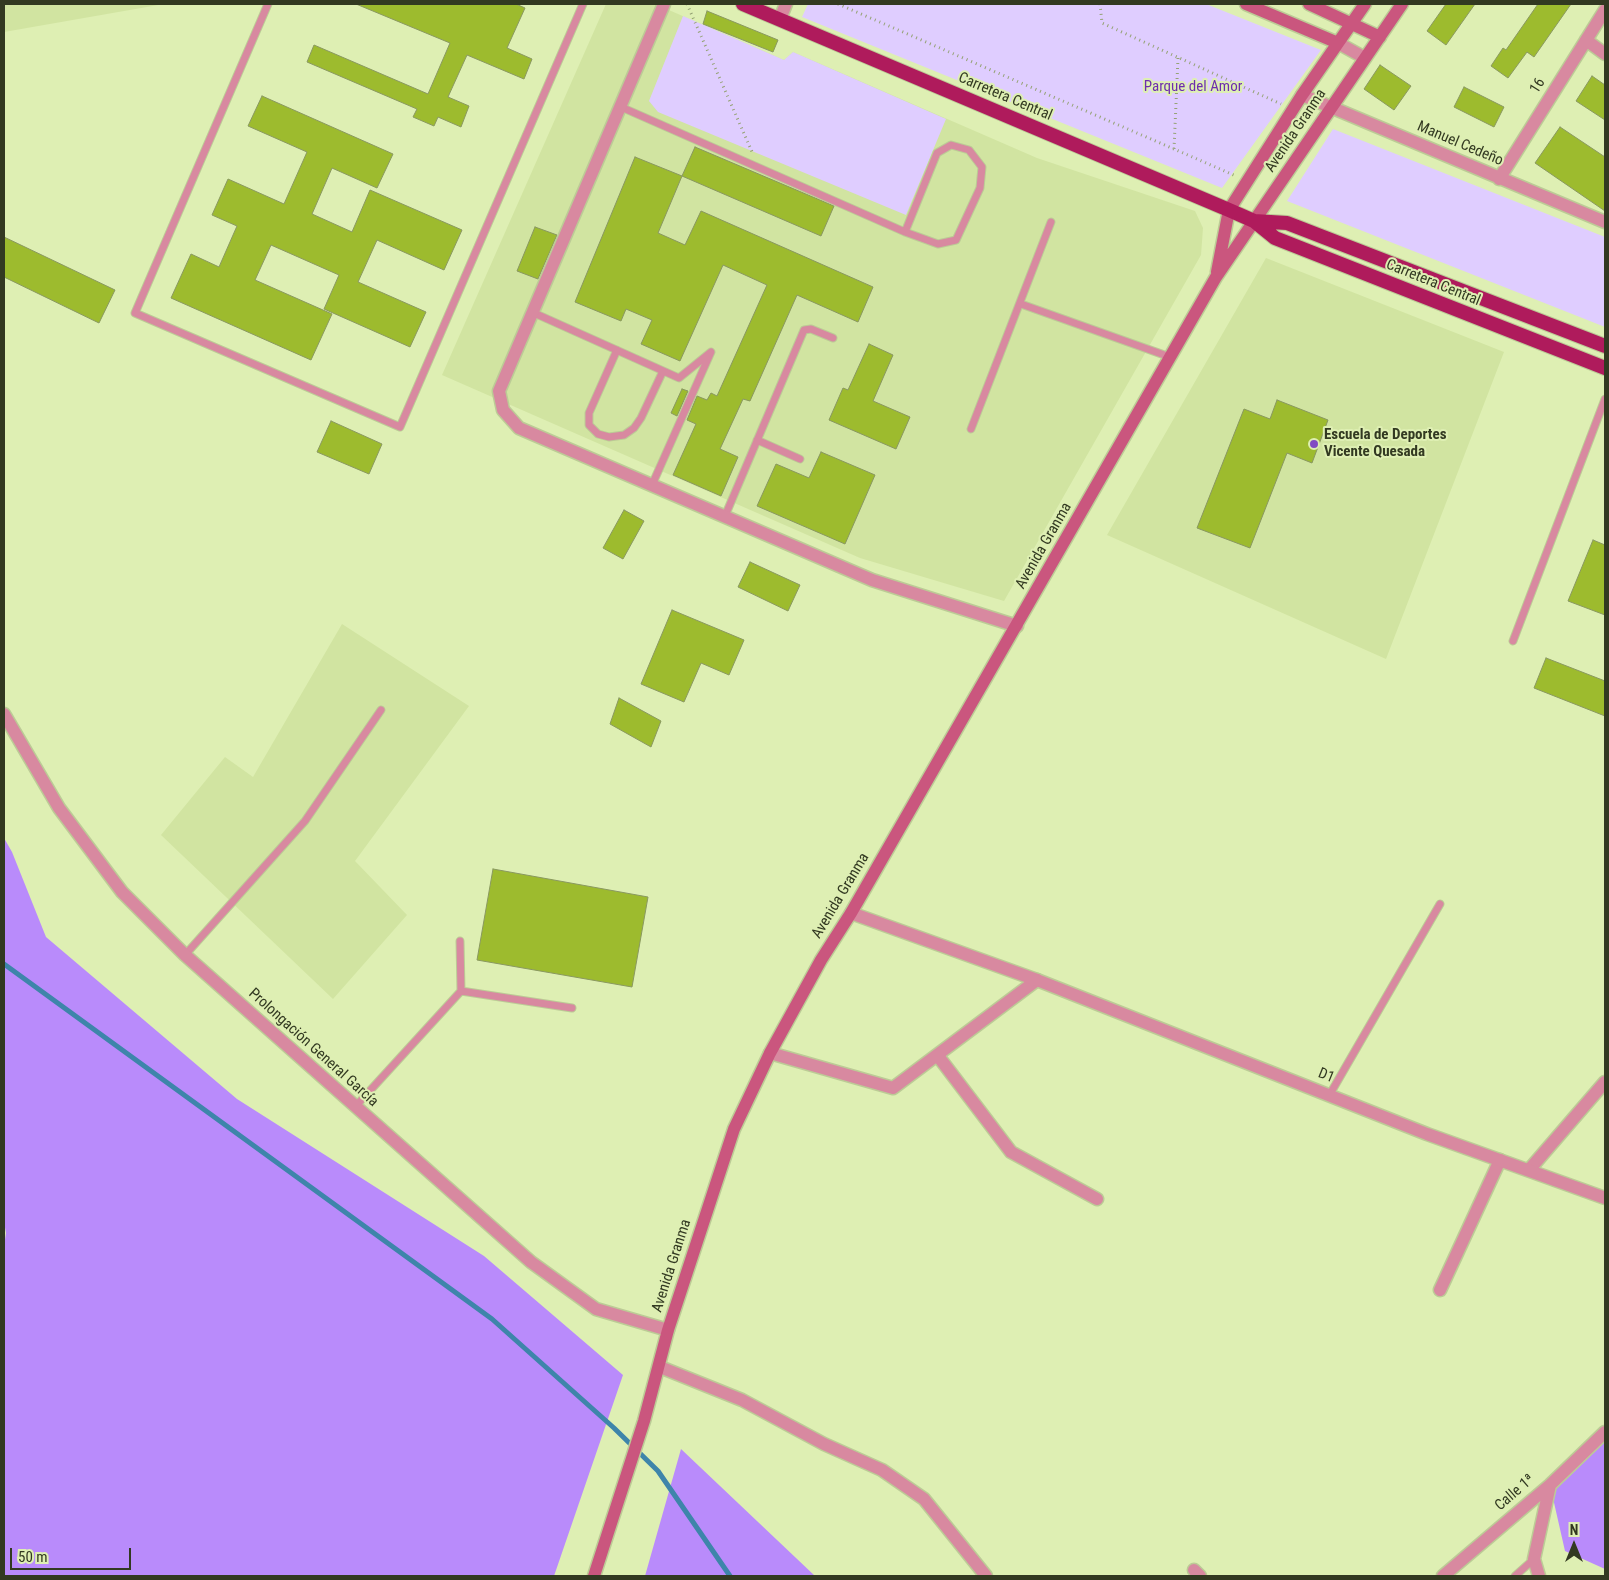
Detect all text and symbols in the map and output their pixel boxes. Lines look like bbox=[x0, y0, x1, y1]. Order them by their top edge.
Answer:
street label: Carretera Central bbox=[955, 69, 1055, 125]
street label: 16 bbox=[1526, 75, 1550, 97]
park label: Parque del Amor bbox=[1144, 78, 1242, 96]
street label: Avenida Granma bbox=[1262, 86, 1330, 176]
street label: Manuel Cedeño bbox=[1414, 118, 1506, 170]
street label: Carretera Central bbox=[1383, 256, 1483, 310]
place label: Escuela de Deportes Vicente Quesada bbox=[1324, 426, 1446, 461]
marker: Escuela de Deportes Vicente Quesada bbox=[1308, 438, 1320, 450]
street label: Avenida Granma bbox=[1012, 500, 1076, 592]
street label: Avenida Granma bbox=[808, 850, 874, 942]
street label: Prolongación General García bbox=[244, 985, 382, 1111]
street label: D1 bbox=[1315, 1065, 1337, 1087]
street label: Avenida Granma bbox=[649, 1217, 695, 1315]
street label: Calle 1ª bbox=[1492, 1471, 1538, 1515]
north arrow bbox=[1549, 1520, 1599, 1570]
text: N bbox=[1570, 1522, 1578, 1538]
scale bar bbox=[12, 1538, 134, 1570]
text: 50 m bbox=[18, 1548, 48, 1566]

